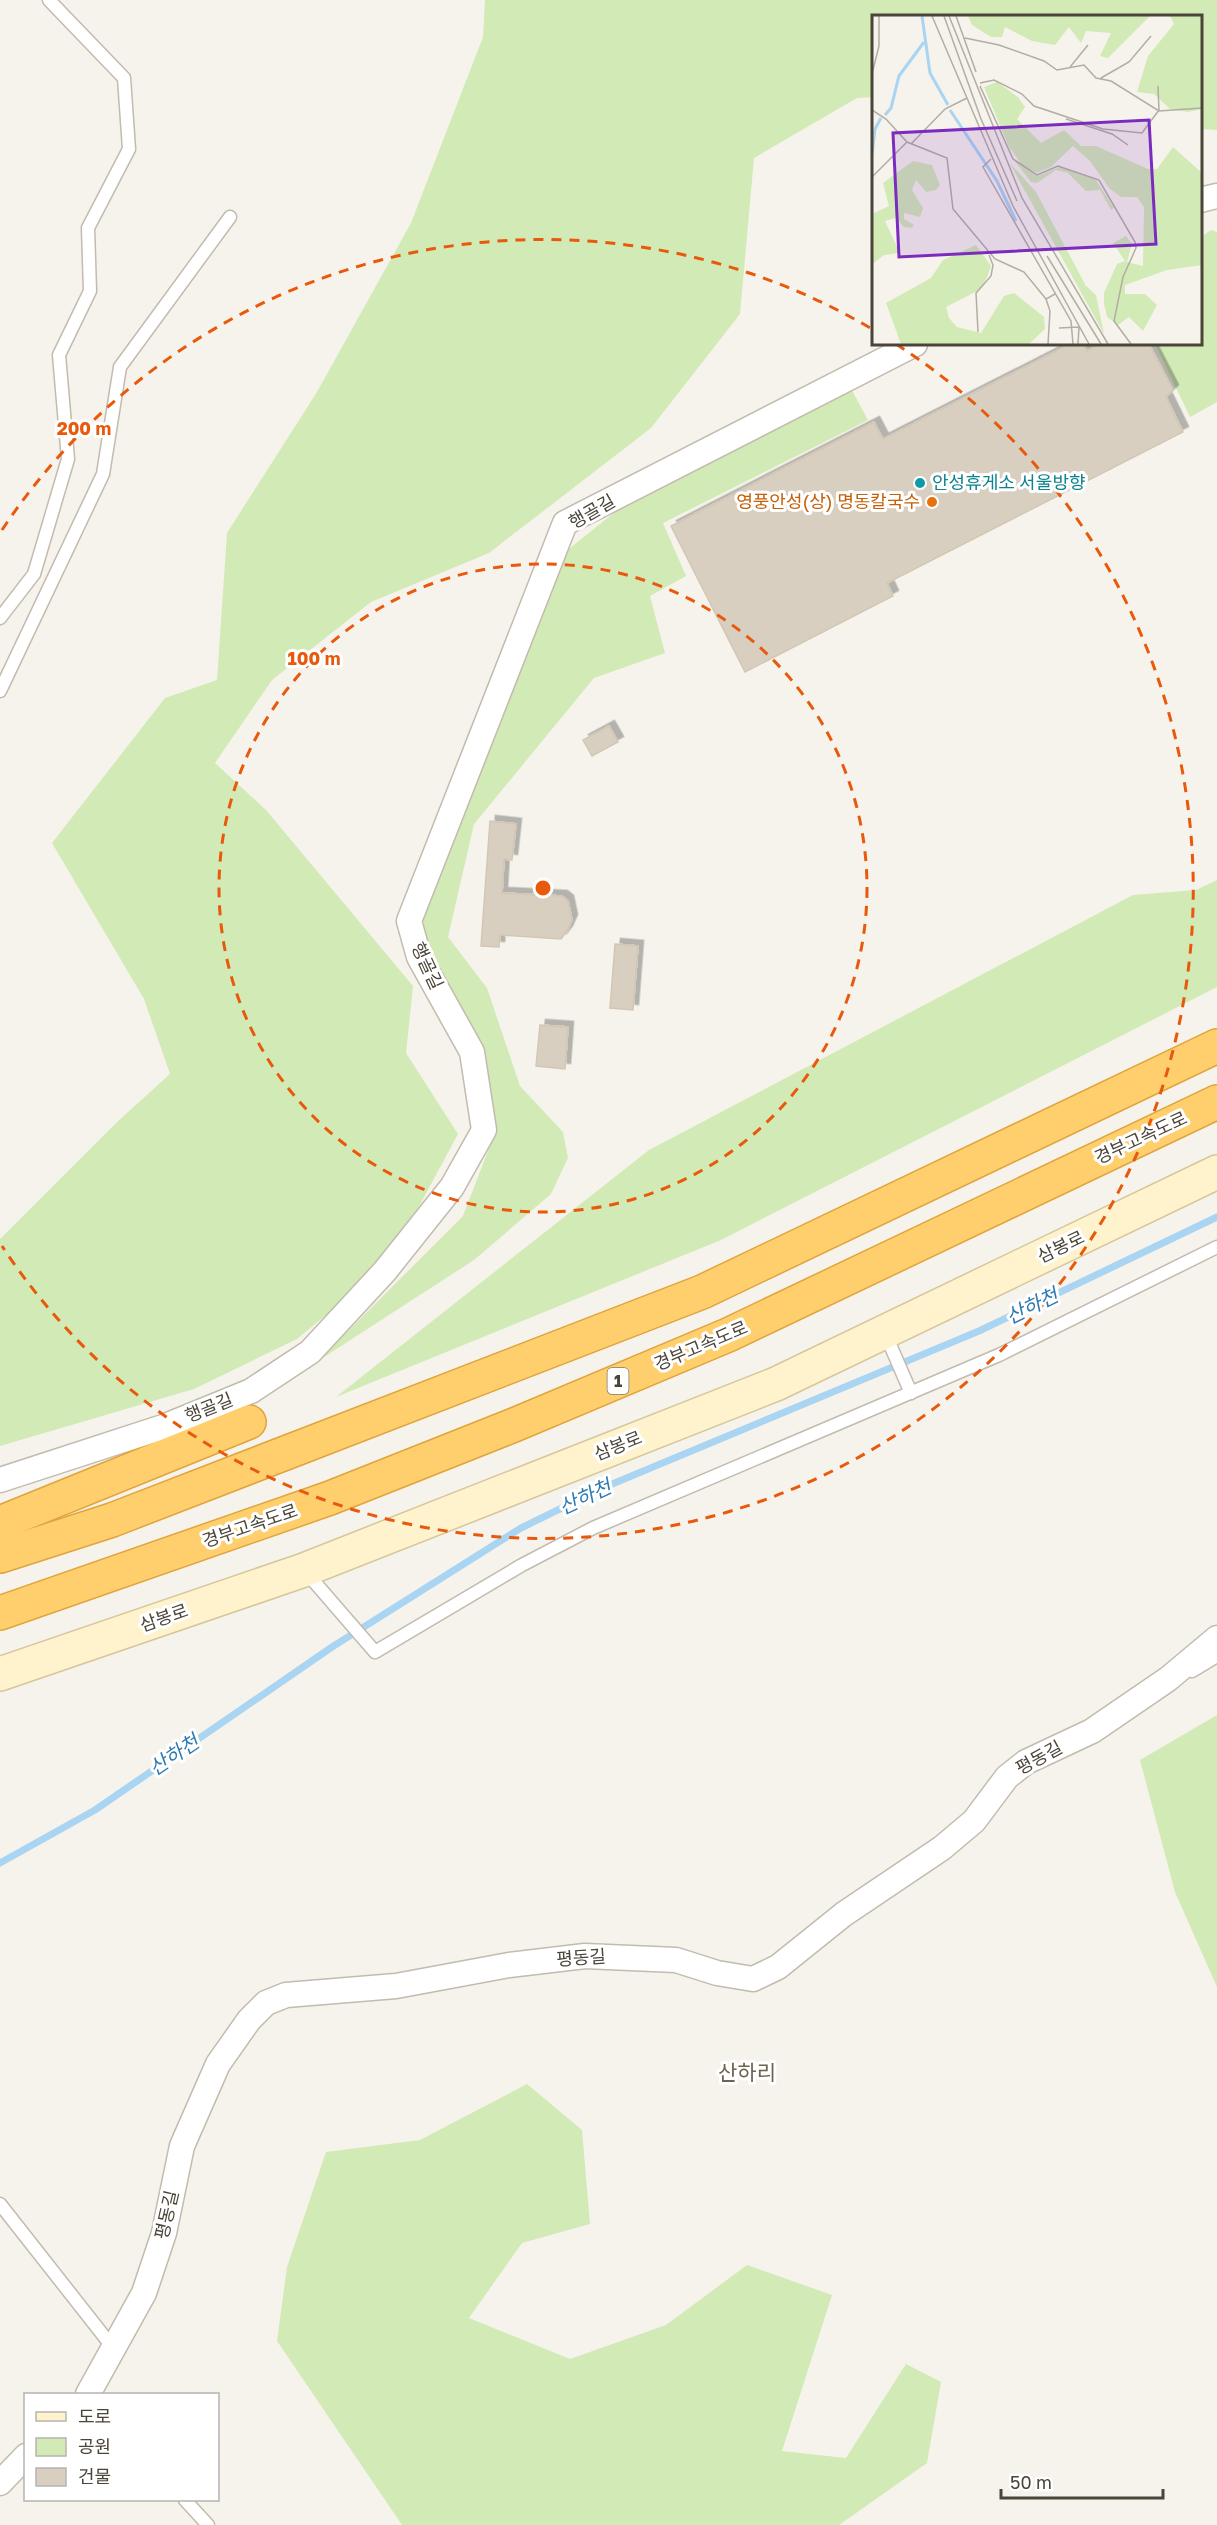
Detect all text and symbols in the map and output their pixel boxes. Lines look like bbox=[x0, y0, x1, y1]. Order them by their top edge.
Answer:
inset map bbox=[872, 15, 1202, 345]
text: 200 m bbox=[57, 417, 111, 439]
place label: 안성휴게소 서울방향 bbox=[932, 471, 1086, 493]
marker: 안성휴게소 서울방향 bbox=[913, 476, 927, 490]
street label: 행골길 bbox=[564, 489, 619, 533]
place label: 영풍안성(상) 명동칼국수 bbox=[736, 490, 920, 512]
marker: 영풍안성(상) 명동칼국수 bbox=[925, 495, 939, 509]
text: 100 m bbox=[288, 647, 340, 669]
centre of rings bbox=[533, 878, 553, 898]
street label: 행골길 bbox=[407, 938, 448, 993]
street label: 경부고속도로 bbox=[1091, 1106, 1190, 1168]
street label: 삼봉로 bbox=[1033, 1225, 1088, 1267]
water label: 산하천 bbox=[1001, 1281, 1064, 1328]
street label: 경부고속도로 bbox=[651, 1316, 751, 1375]
road number: 1 bbox=[608, 1368, 628, 1394]
street label: 행골길 bbox=[181, 1388, 236, 1427]
street label: 삼봉로 bbox=[590, 1426, 645, 1465]
water label: 산하천 bbox=[554, 1472, 617, 1519]
street label: 경부고속도로 bbox=[199, 1498, 300, 1552]
street label: 삼봉로 bbox=[137, 1599, 191, 1636]
water label: 산하천 bbox=[144, 1727, 205, 1780]
street label: 평동길 bbox=[1011, 1735, 1066, 1779]
street label: 평동길 bbox=[555, 1944, 606, 1970]
district label: 산하리 bbox=[718, 2059, 776, 2085]
street label: 평동길 bbox=[150, 2188, 182, 2241]
legend bbox=[24, 2393, 219, 2501]
text: 도로 bbox=[78, 2405, 111, 2427]
text: 공원 bbox=[78, 2435, 111, 2457]
scale bar bbox=[1001, 2462, 1163, 2500]
text: 건물 bbox=[78, 2465, 111, 2487]
text: 50 m bbox=[1010, 2471, 1052, 2493]

